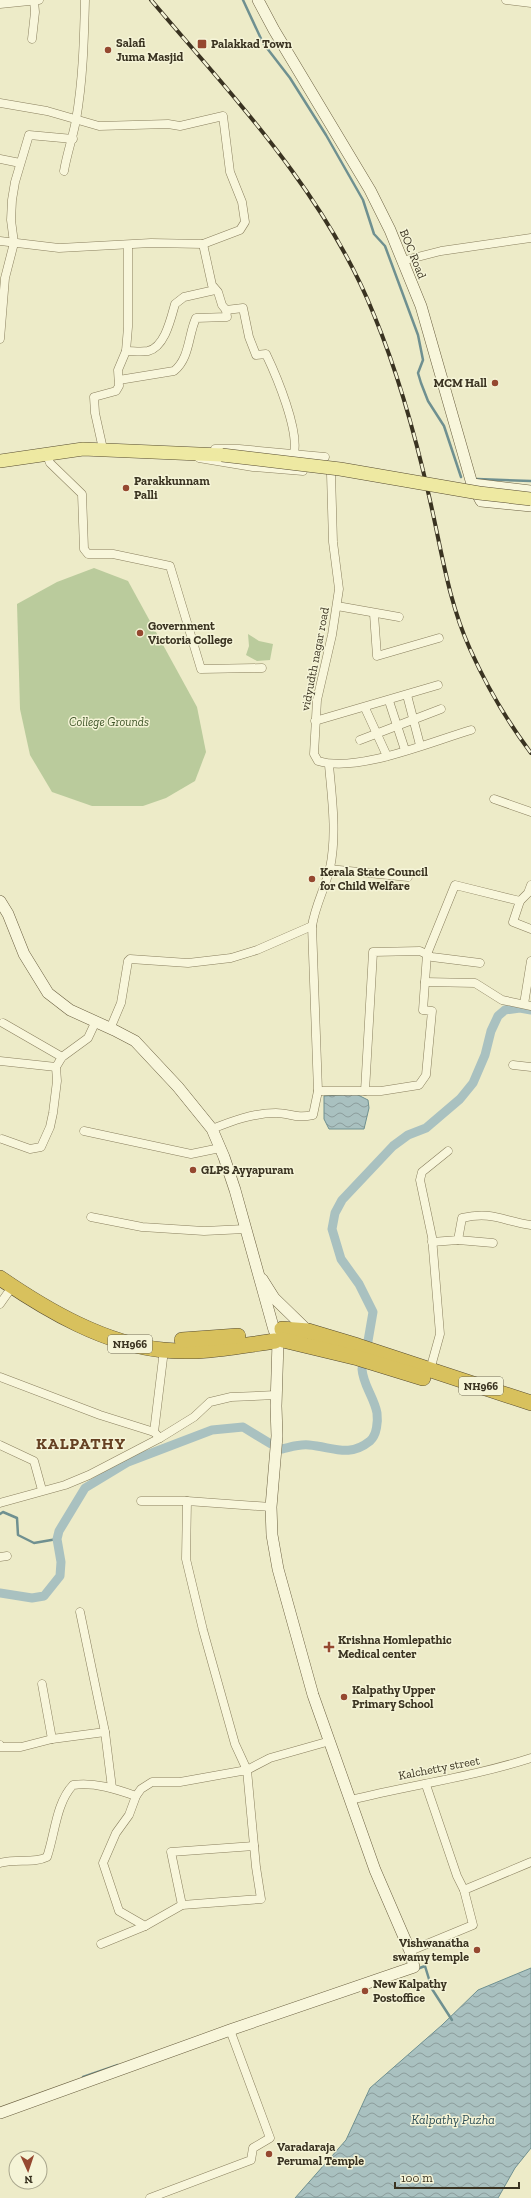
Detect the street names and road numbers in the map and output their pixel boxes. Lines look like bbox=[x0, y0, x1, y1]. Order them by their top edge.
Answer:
street label: BOC Road bbox=[397, 227, 429, 281]
street label: vidyudth nagar road bbox=[298, 606, 332, 712]
road number: NH966 bbox=[108, 1335, 152, 1353]
road number: NH966 bbox=[459, 1377, 503, 1395]
street label: Kalchetty street bbox=[397, 1753, 481, 1783]

